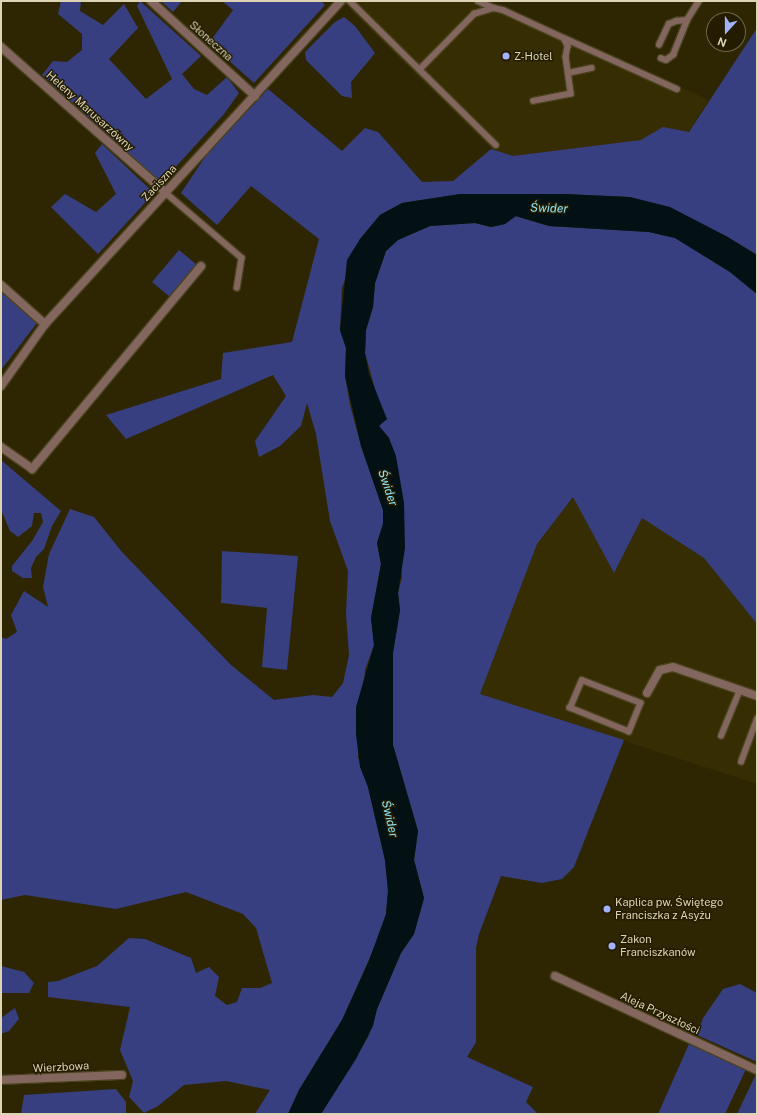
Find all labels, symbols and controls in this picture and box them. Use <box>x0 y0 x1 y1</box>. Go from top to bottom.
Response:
north arrow <box>706 12 746 52</box>
street label: Słoneczna <box>187 18 235 64</box>
text: N <box>716 35 728 49</box>
place label: Z-Hotel <box>514 49 553 63</box>
marker: Z-Hotel <box>501 51 511 61</box>
street label: Heleny Marusarzówny <box>44 68 136 154</box>
street label: Zaciszna <box>139 162 179 204</box>
water label: Świder <box>530 201 568 217</box>
water label: Świder <box>374 468 400 508</box>
water label: Świder <box>378 799 400 839</box>
place label: Kaplica pw. Świętego Franciszka z Asyżu <box>615 896 723 922</box>
marker: Kaplica pw. Świętego Franciszka z Asyżu <box>602 904 612 914</box>
place label: Zakon Franciszkanów <box>620 933 696 959</box>
marker: Zakon Franciszkanów <box>607 941 617 951</box>
street label: Aleja Przyszłości <box>618 989 702 1037</box>
street label: Wierzbowa <box>33 1059 89 1075</box>

